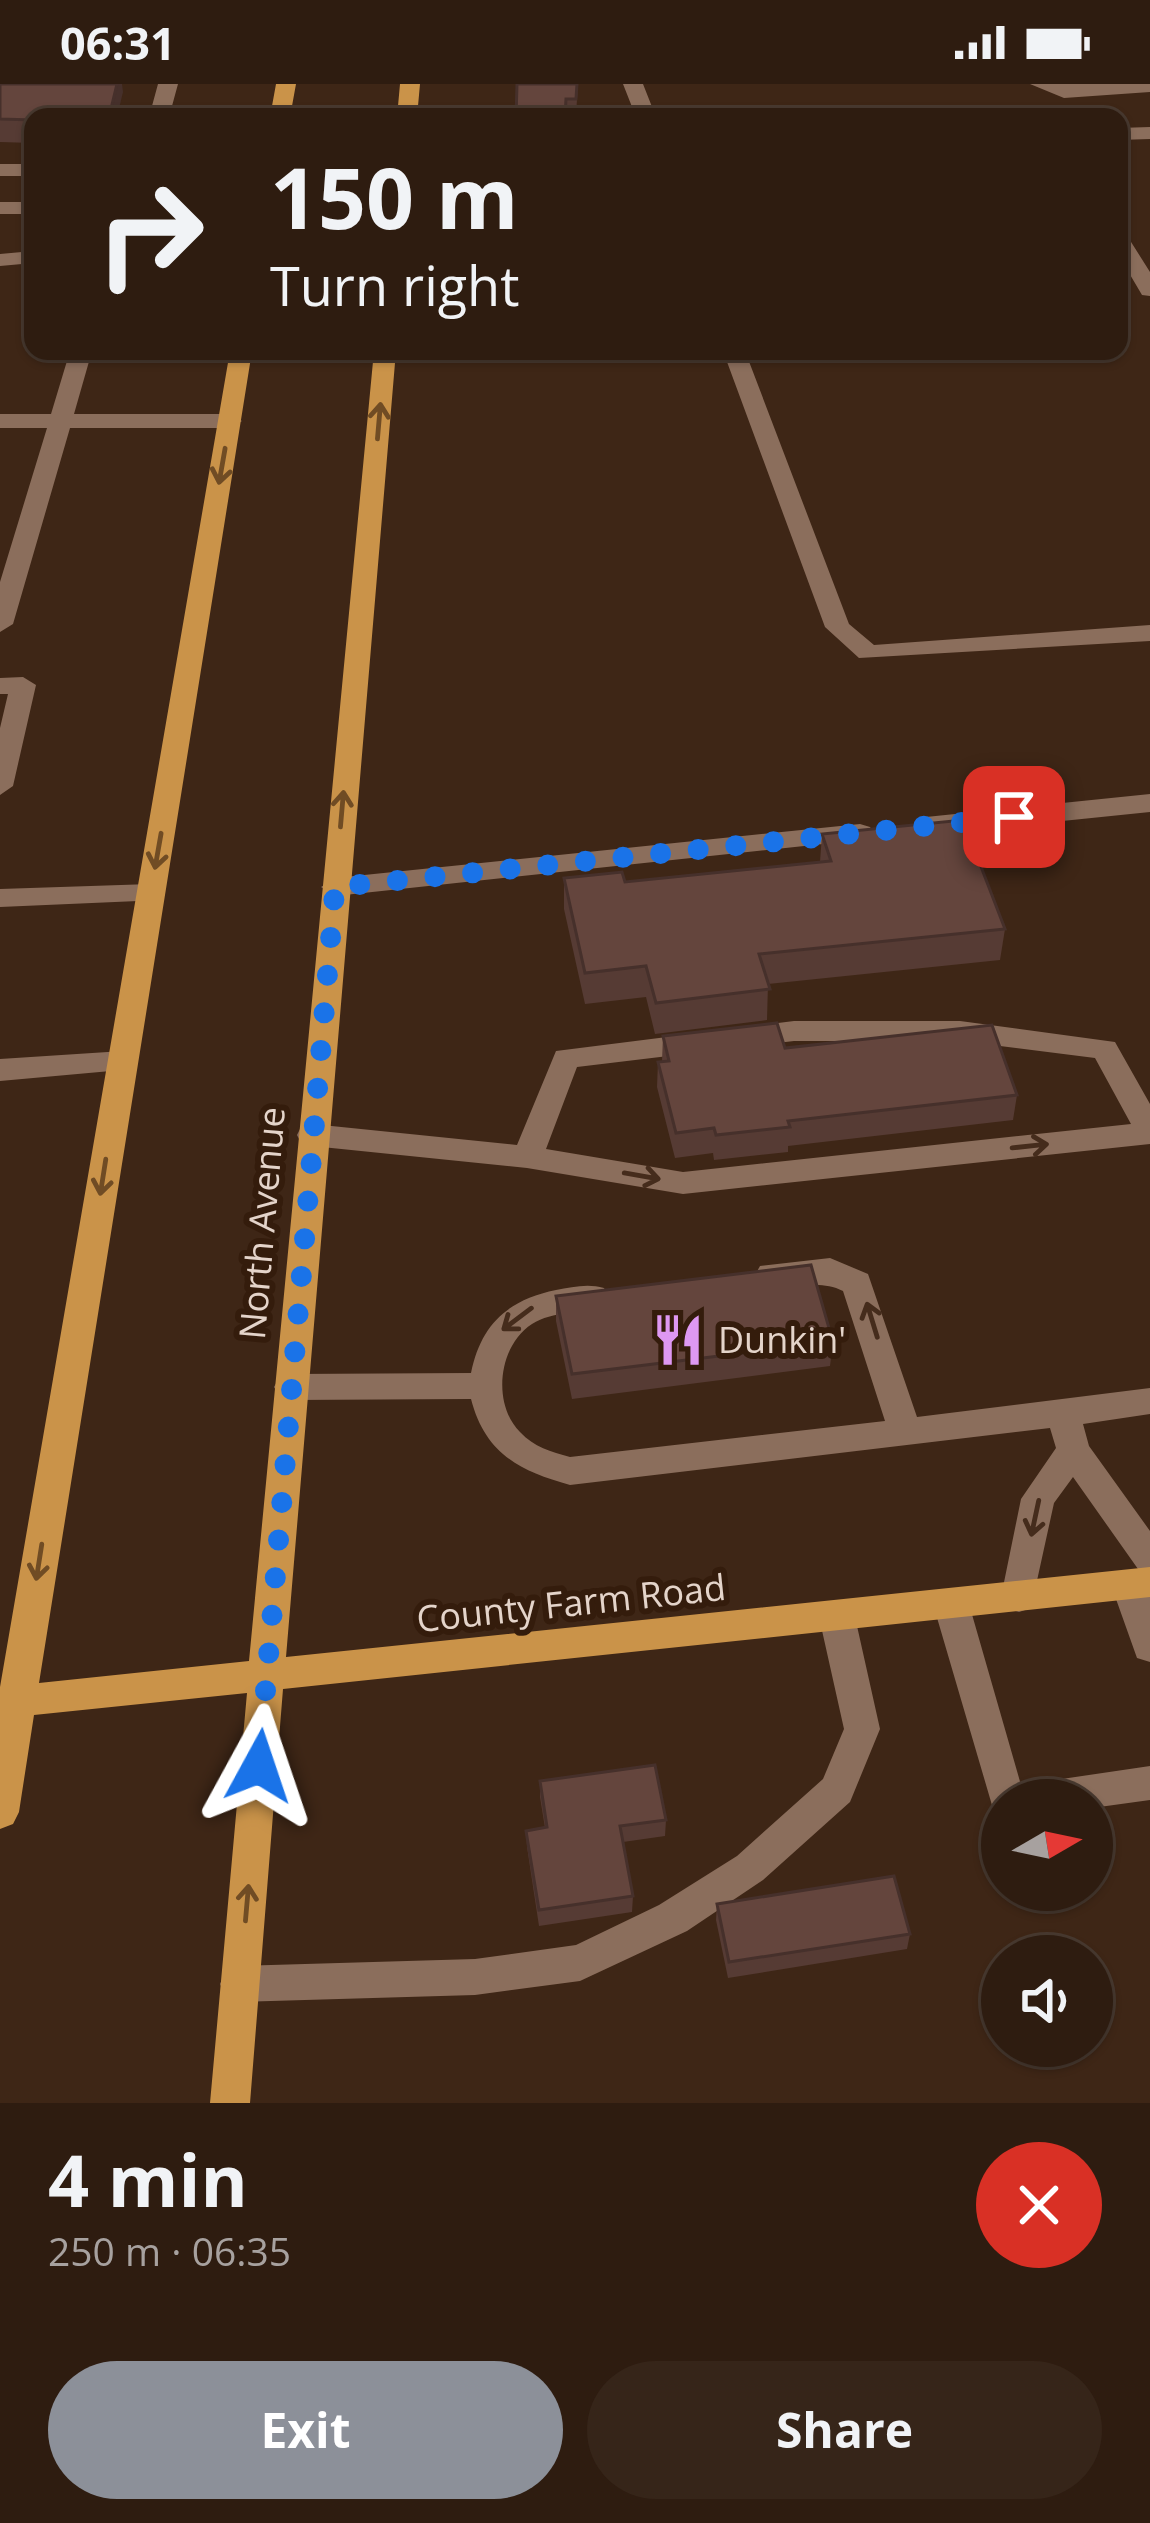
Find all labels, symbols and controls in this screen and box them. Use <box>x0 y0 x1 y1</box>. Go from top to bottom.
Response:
text: 06:31 <box>60 12 176 73</box>
text: 150 m <box>270 139 518 254</box>
icon: right <box>72 156 228 312</box>
text: Turn right <box>270 248 519 322</box>
one-way arrow <box>367 402 390 441</box>
one-way arrow <box>210 446 233 485</box>
pin <box>963 766 1065 868</box>
icon: arrive <box>981 784 1047 850</box>
one-way arrow <box>331 790 354 829</box>
one-way arrow <box>145 831 168 870</box>
street label: North Avenue <box>227 1105 296 1341</box>
one-way arrow <box>1010 1134 1049 1157</box>
one-way arrow <box>91 1157 114 1196</box>
one-way arrow <box>622 1165 661 1188</box>
one-way arrow <box>860 1302 882 1340</box>
one-way arrow <box>502 1306 534 1331</box>
restaurant icon: Dunkin' <box>649 1311 707 1369</box>
place label: Dunkin' <box>718 1315 846 1364</box>
one-way arrow <box>1023 1498 1045 1537</box>
one-way arrow <box>27 1541 50 1580</box>
street label: County Farm Road <box>414 1562 728 1643</box>
position arrow <box>196 1703 322 1829</box>
north arrow <box>981 1779 1113 1911</box>
map controls <box>981 1779 1113 2067</box>
one-way arrow <box>236 1884 259 1923</box>
button: sound <box>981 1935 1113 2067</box>
text: 4 min <box>48 2130 248 2228</box>
button: close <box>976 2142 1102 2268</box>
text: 250 m · 06:35 <box>48 2224 291 2277</box>
button: Exit <box>48 2361 563 2499</box>
button: Share <box>587 2361 1102 2499</box>

